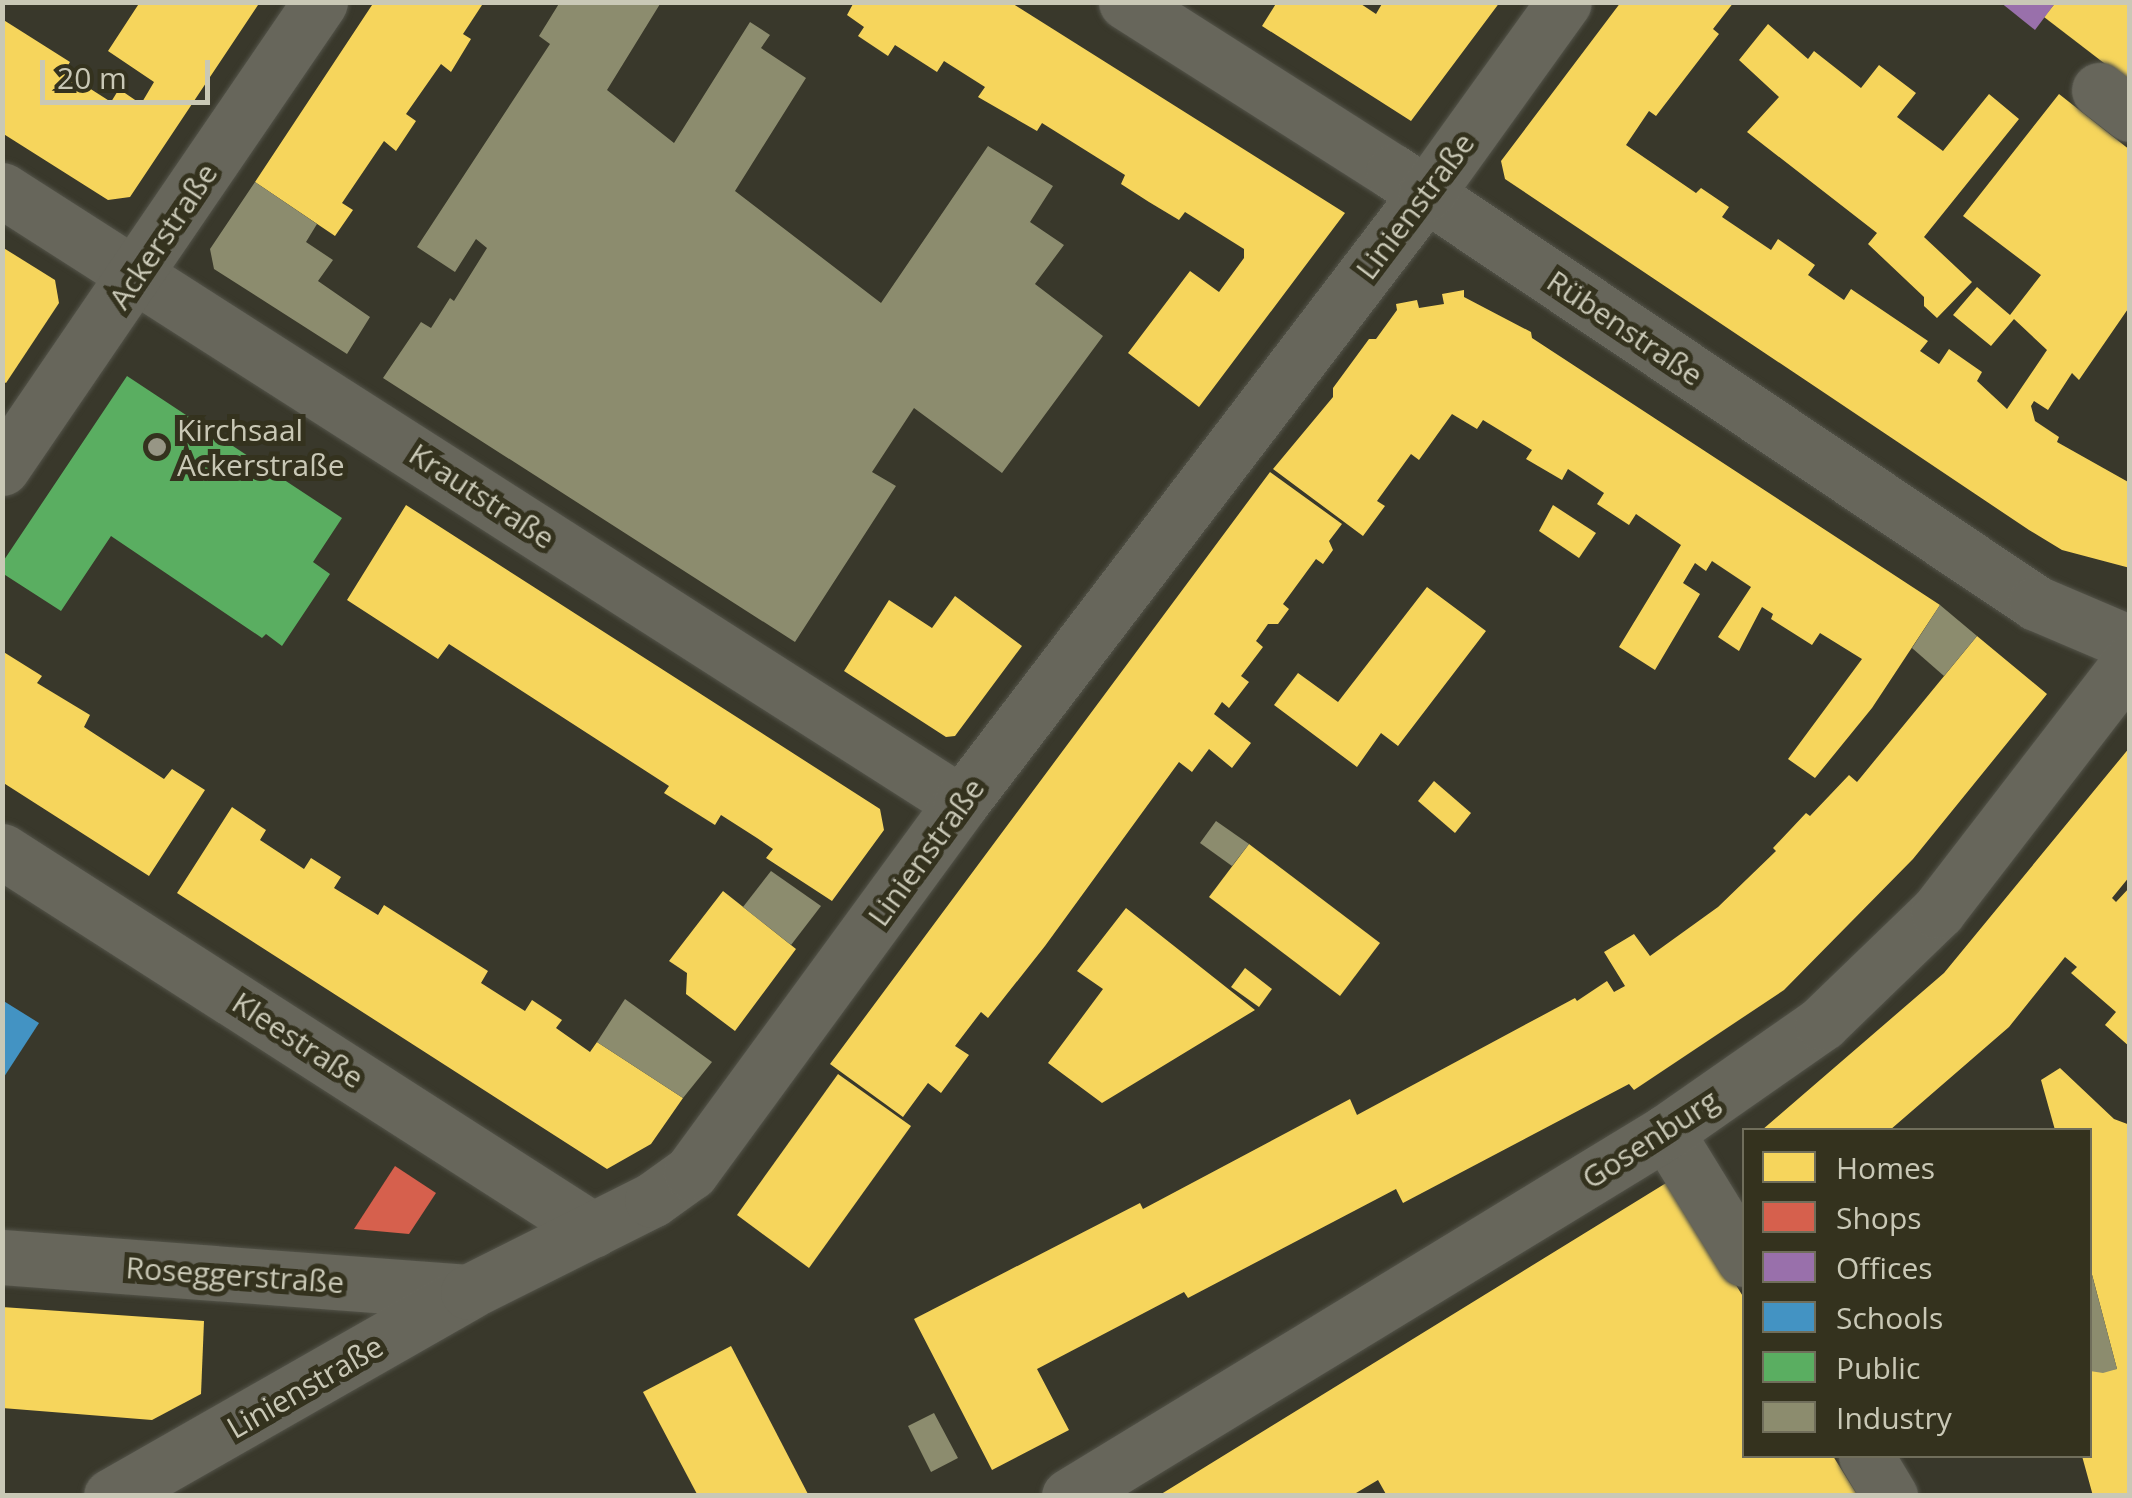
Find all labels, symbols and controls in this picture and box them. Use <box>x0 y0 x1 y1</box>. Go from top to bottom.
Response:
scale bar <box>45 40 215 102</box>
text: 20 m <box>57 57 127 98</box>
street label: Linienstraße <box>1348 126 1482 286</box>
street label: Ackerstraße <box>101 156 225 316</box>
street label: Rübenstraße <box>1540 263 1710 393</box>
place label: Kirchsaal Ackerstraße <box>177 412 345 482</box>
marker: Kirchsaal Ackerstraße <box>146 436 168 458</box>
street label: Krautstraße <box>403 436 561 556</box>
street label: Linienstraße <box>860 771 992 933</box>
street label: Kleestraße <box>226 984 370 1096</box>
street label: Gosenburg <box>1575 1082 1725 1196</box>
legend <box>1742 1128 2092 1458</box>
text: Homes <box>1836 1147 1935 1188</box>
text: Shops <box>1836 1197 1922 1238</box>
text: Offices <box>1836 1247 1933 1288</box>
street label: Roseggerstraße <box>125 1249 345 1301</box>
text: Schools <box>1836 1297 1943 1338</box>
street label: Linienstraße <box>221 1328 389 1446</box>
text: Public <box>1836 1347 1920 1388</box>
text: Industry <box>1836 1397 1952 1438</box>

